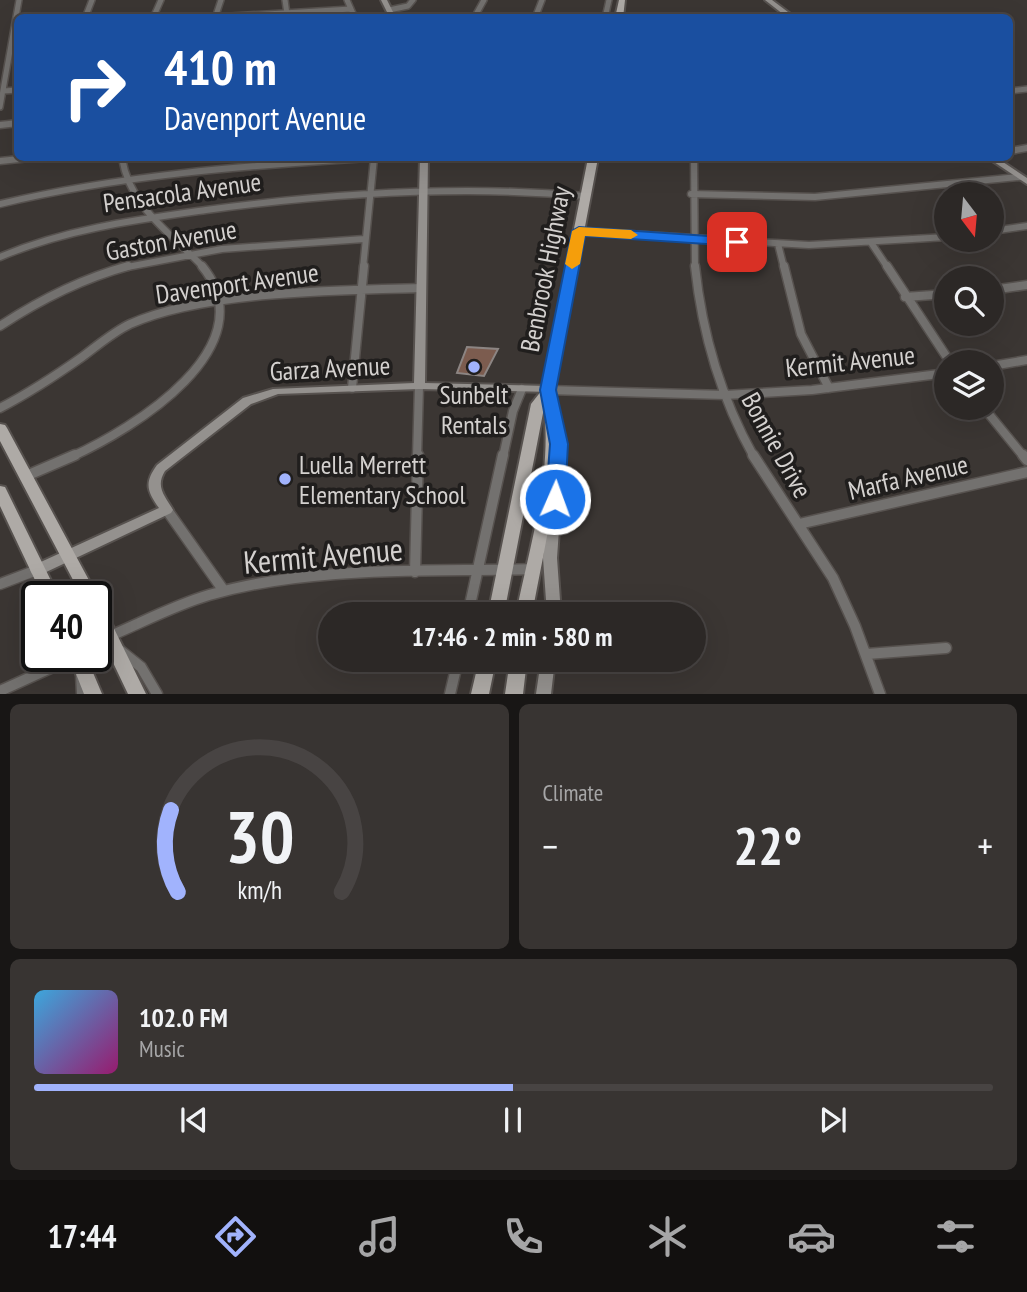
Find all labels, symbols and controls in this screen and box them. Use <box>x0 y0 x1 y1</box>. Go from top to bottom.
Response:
text: 410 m <box>164 35 277 99</box>
icon: right <box>49 42 140 133</box>
text: Davenport Avenue <box>164 97 366 139</box>
street label: Pensacola Avenue <box>101 165 263 219</box>
north arrow <box>934 182 1004 252</box>
map controls <box>934 182 1004 420</box>
street label: Benbrook Highway <box>513 183 577 355</box>
street label: Gaston Avenue <box>103 212 239 268</box>
pin <box>707 212 767 272</box>
icon: arrive <box>718 223 756 261</box>
street label: Davenport Avenue <box>153 255 321 311</box>
button: search <box>934 266 1004 336</box>
street label: Kermit Avenue <box>784 338 916 384</box>
street label: Garza Avenue <box>269 348 391 388</box>
button: layers <box>934 350 1004 420</box>
marker: Sunbelt Rentals <box>466 359 482 375</box>
place label: Sunbelt Rentals <box>439 378 509 441</box>
street label: Bonnie Drive <box>735 387 819 503</box>
street label: Marfa Avenue <box>845 447 971 507</box>
place label: Luella Merrett Elementary School <box>299 448 466 511</box>
position arrow <box>518 462 592 536</box>
marker: Luella Merrett Elementary School <box>277 471 293 487</box>
street label: Kermit Avenue <box>242 527 404 583</box>
speed limit sign: 40 <box>21 581 112 672</box>
text: 17:46 · 2 min · 580 m <box>412 620 612 653</box>
text: Climate <box>543 778 603 807</box>
text: 30 <box>224 789 294 883</box>
text: 22° <box>733 812 802 879</box>
text: − <box>543 821 558 870</box>
text: + <box>977 821 993 870</box>
text: km/h <box>237 874 281 906</box>
text: 102.0 FM <box>139 1001 228 1034</box>
text: Music <box>139 1034 185 1063</box>
icon: previous <box>175 1101 213 1139</box>
icon: pause <box>494 1101 532 1139</box>
icon: next <box>814 1101 852 1139</box>
icon: directions <box>211 1212 260 1261</box>
icon: music <box>355 1212 404 1261</box>
icon: phone <box>499 1212 548 1261</box>
icon: climate <box>643 1212 692 1261</box>
icon: car <box>787 1212 836 1261</box>
icon: filters <box>931 1212 980 1261</box>
text: 17:44 <box>47 1215 117 1257</box>

